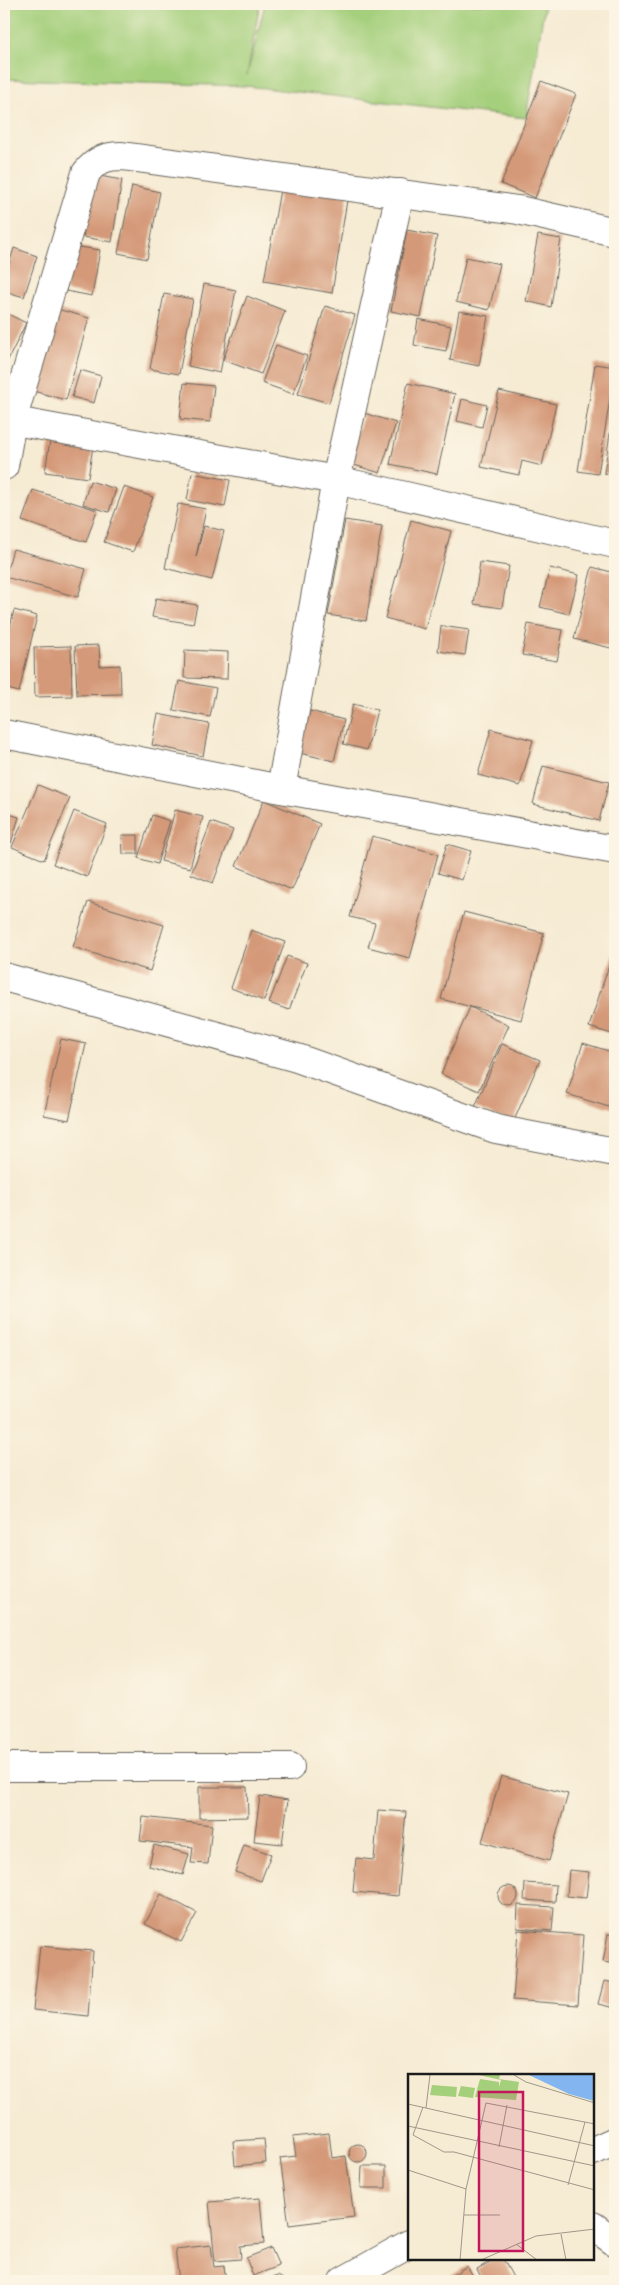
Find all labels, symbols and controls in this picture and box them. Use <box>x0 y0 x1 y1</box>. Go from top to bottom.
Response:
inset map <box>408 2074 594 2260</box>

